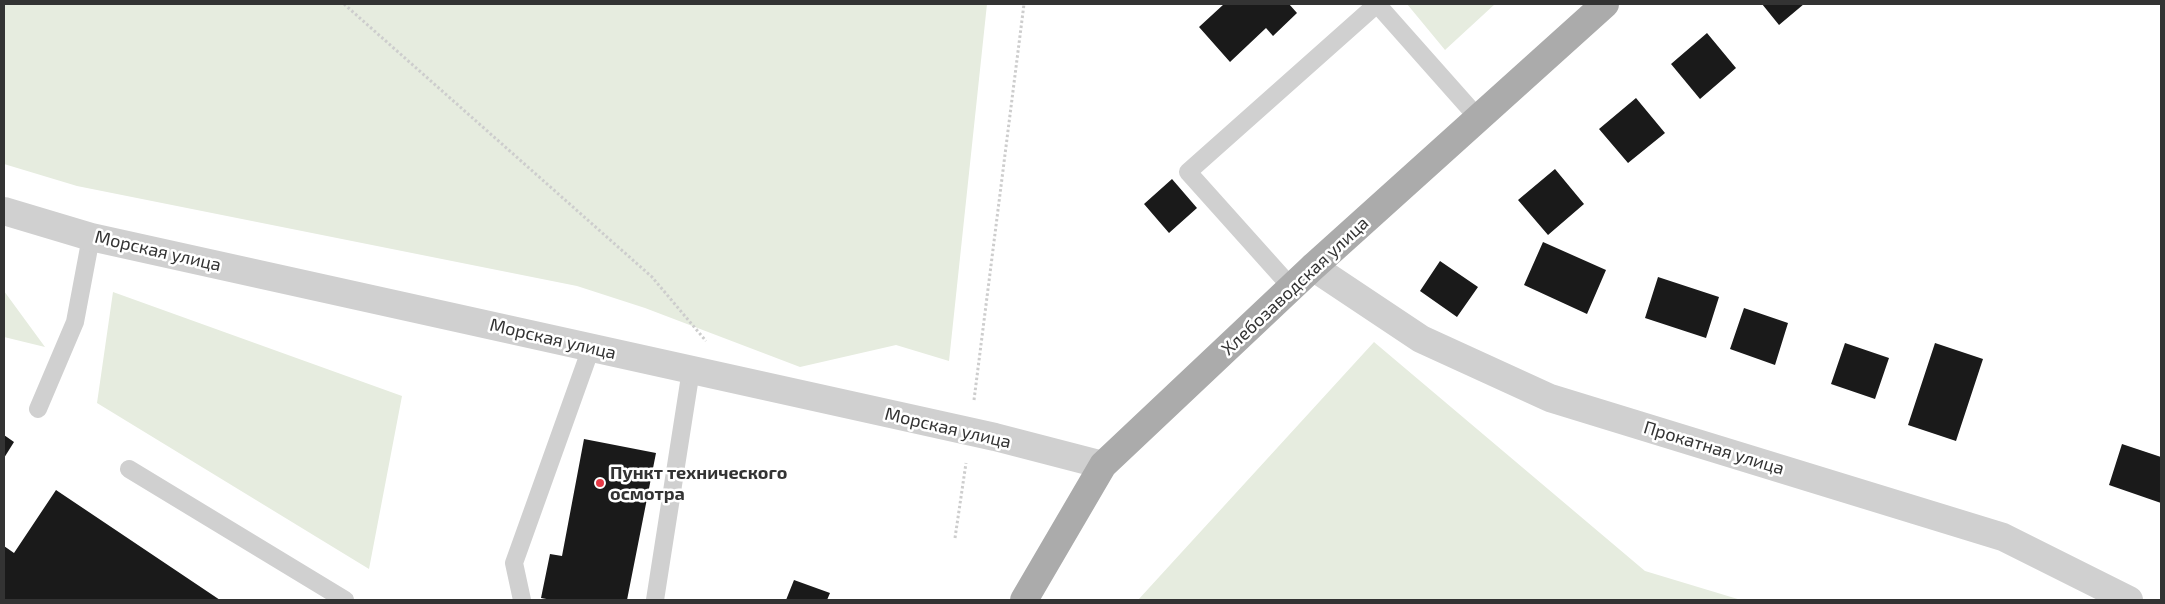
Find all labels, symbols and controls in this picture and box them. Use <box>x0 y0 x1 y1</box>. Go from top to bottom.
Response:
street label: Хлебозаводская улица <box>1217 212 1373 360</box>
street label: Морская улица <box>93 226 223 276</box>
street label: Морская улица <box>488 314 618 364</box>
street label: Морская улица <box>883 403 1013 453</box>
street label: Прокатная улица <box>1641 416 1787 480</box>
place label: Пункт технического осмотра <box>610 462 787 504</box>
marker: Пункт технического осмотра <box>594 477 606 489</box>

